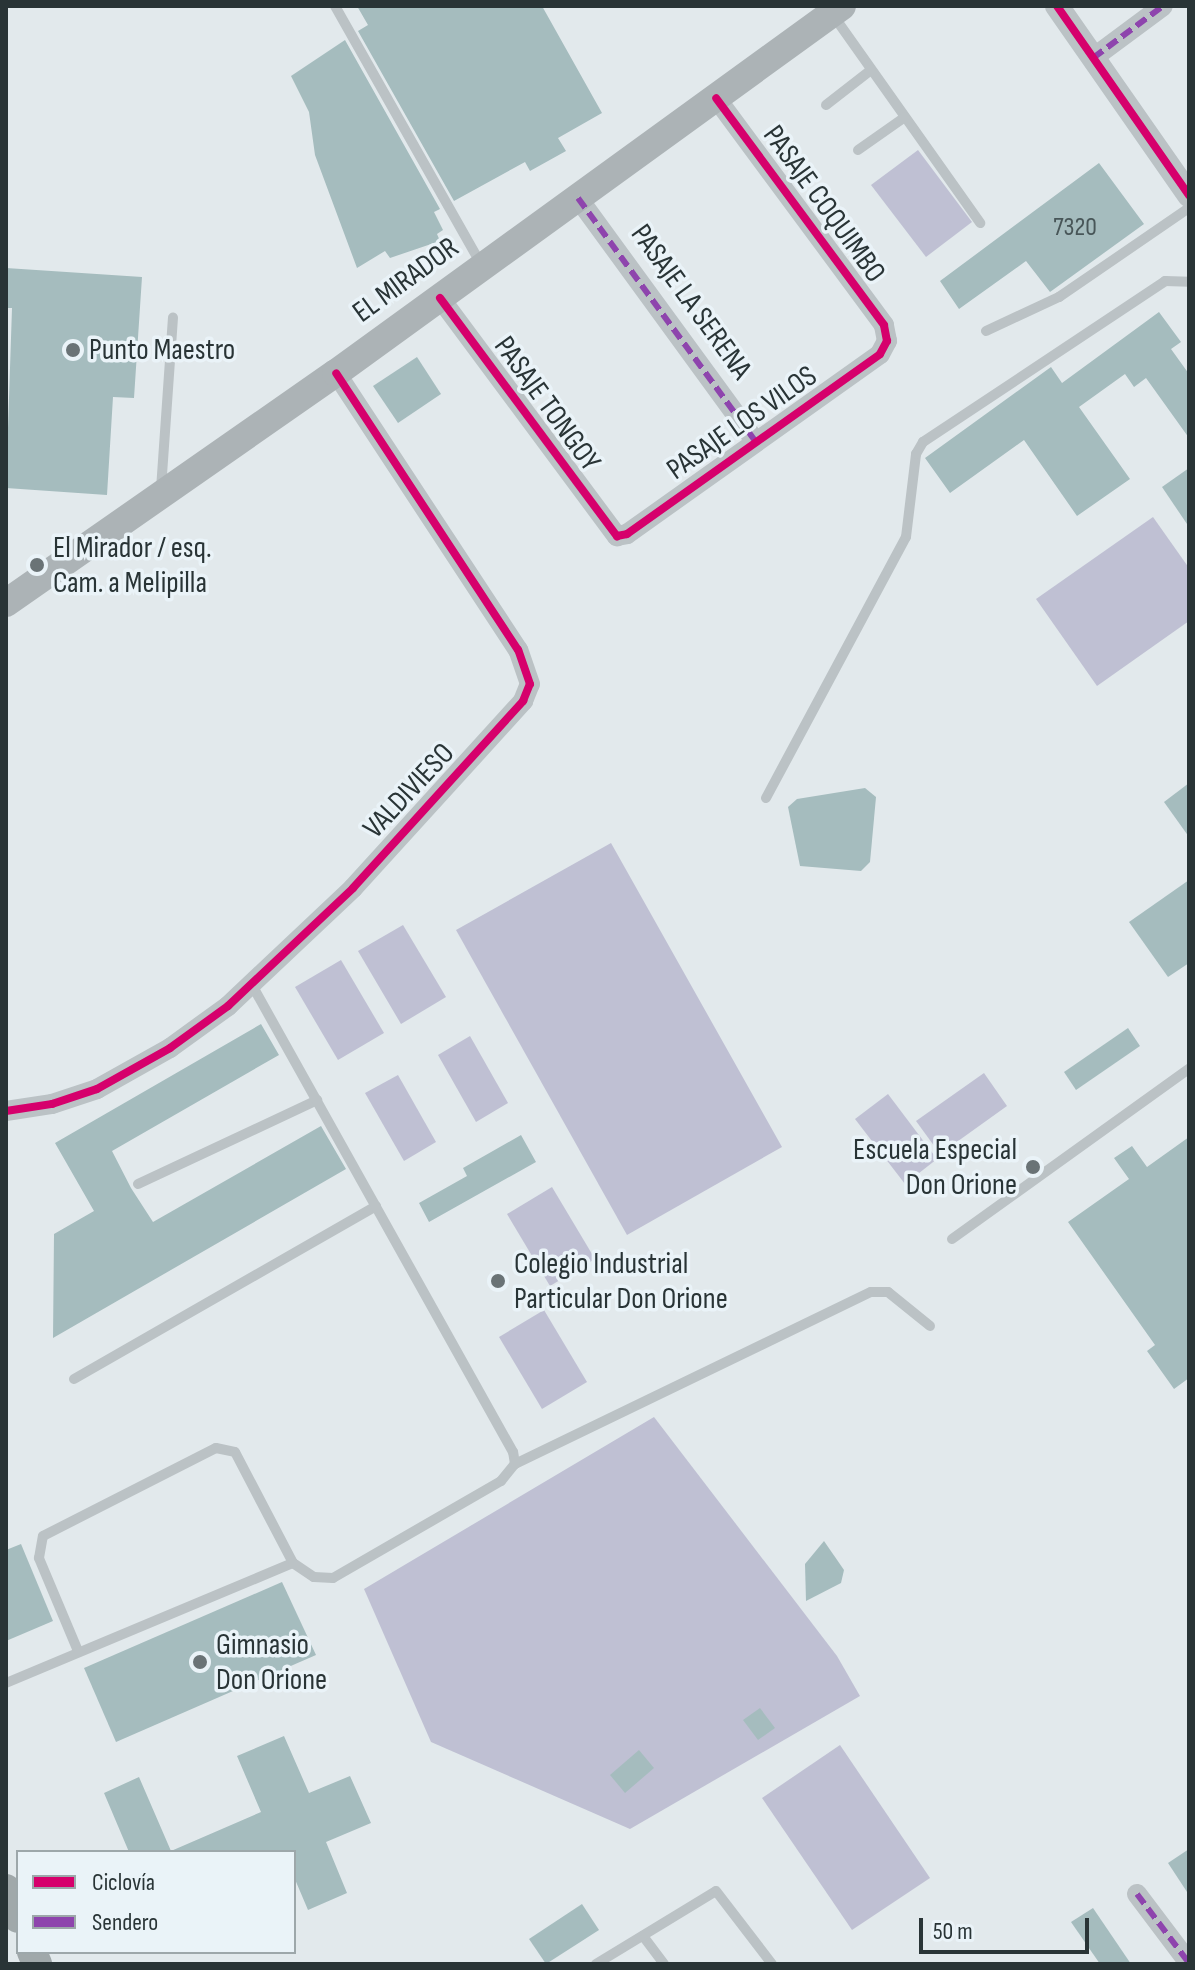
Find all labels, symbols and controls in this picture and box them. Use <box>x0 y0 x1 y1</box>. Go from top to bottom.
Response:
street label: PASAJE COQUIMBO <box>755 119 893 289</box>
house number: 7320 <box>1053 212 1097 244</box>
street label: PASAJE LA SERENA <box>623 218 759 386</box>
street label: EL MIRADOR <box>346 230 466 330</box>
street label: PASAJE TONGOY <box>486 330 608 478</box>
place label: Punto Maestro <box>89 332 235 368</box>
marker: Punto Maestro <box>64 341 82 359</box>
street label: PASAJE LOS VILOS <box>660 358 824 488</box>
place label: El Mirador / esq. Cam. a Melipilla <box>53 530 212 600</box>
marker: El Mirador / esq. Cam. a Melipilla <box>28 556 46 574</box>
street label: VALDIVIESO <box>356 736 462 846</box>
place label: Escuela Especial Don Orione <box>853 1132 1017 1202</box>
marker: Escuela Especial Don Orione <box>1024 1158 1042 1176</box>
place label: Colegio Industrial Particular Don Orione <box>514 1246 728 1316</box>
marker: Colegio Industrial Particular Don Orione <box>489 1272 507 1290</box>
place label: Gimnasio Don Orione <box>216 1627 327 1698</box>
marker: Gimnasio Don Orione <box>191 1653 209 1671</box>
legend <box>16 1850 296 1954</box>
text: Ciclovía <box>92 1868 155 1897</box>
scale bar <box>923 1902 1093 1952</box>
text: Sendero <box>92 1908 158 1937</box>
text: 50 m <box>933 1917 973 1946</box>

